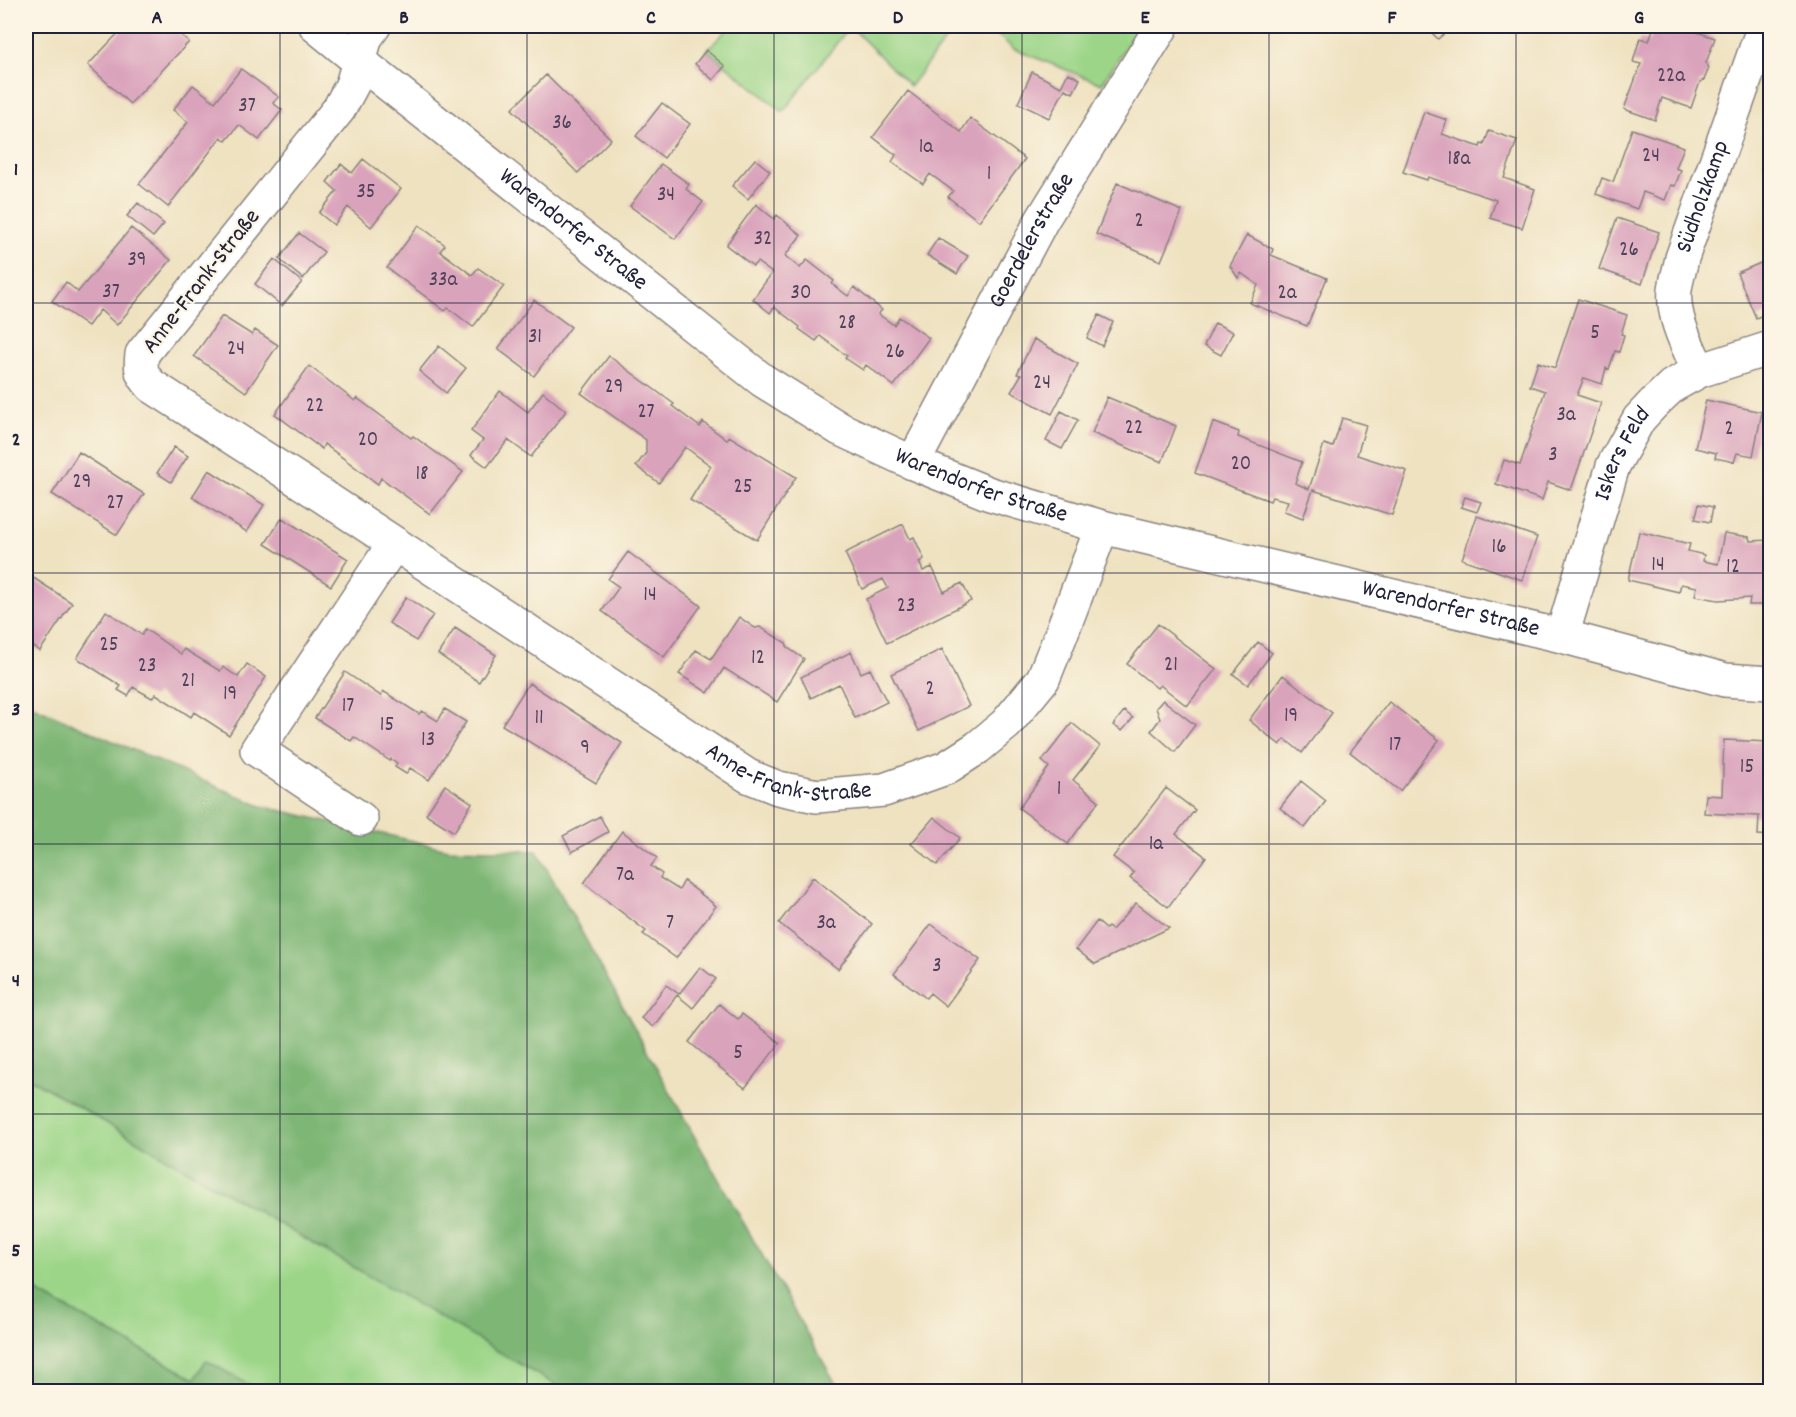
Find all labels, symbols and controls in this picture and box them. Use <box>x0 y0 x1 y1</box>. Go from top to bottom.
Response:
text: A <box>152 5 163 33</box>
text: B <box>399 5 409 33</box>
text: C <box>646 5 656 33</box>
text: D <box>893 5 904 33</box>
text: E <box>1140 5 1150 33</box>
text: F <box>1388 5 1398 33</box>
text: G <box>1634 5 1644 33</box>
house number: 22a <box>1657 62 1686 92</box>
house number: 37 <box>238 92 256 122</box>
house number: 36 <box>552 109 572 139</box>
house number: 1a <box>919 133 934 163</box>
street label: Südholzkamp <box>1668 136 1739 258</box>
house number: 24 <box>1642 142 1660 172</box>
house number: 18a <box>1448 145 1472 175</box>
text: 1 <box>14 157 18 185</box>
house number: 1 <box>987 160 991 190</box>
street label: Warendorfer Straße <box>491 161 654 300</box>
street label: Goerdelerstraße <box>981 167 1084 315</box>
house number: 35 <box>356 178 376 208</box>
house number: 34 <box>657 181 675 211</box>
street label: Anne-Frank-Straße <box>135 202 269 362</box>
house number: 2 <box>1134 207 1144 237</box>
house number: 32 <box>754 225 772 255</box>
house number: 26 <box>1619 236 1639 266</box>
house number: 39 <box>128 246 146 276</box>
house number: 33a <box>429 266 458 296</box>
house number: 37 <box>102 278 120 308</box>
house number: 30 <box>791 279 811 309</box>
house number: 2a <box>1277 279 1298 309</box>
house number: 28 <box>838 309 856 339</box>
house number: 5 <box>1590 319 1600 349</box>
house number: 31 <box>528 323 542 353</box>
house number: 24 <box>227 335 245 365</box>
house number: 26 <box>885 338 905 368</box>
house number: 24 <box>1033 369 1051 399</box>
house number: 29 <box>605 373 623 403</box>
house number: 22 <box>306 392 324 422</box>
house number: 27 <box>637 398 655 428</box>
street label: Iskers Feld <box>1586 399 1659 505</box>
house number: 3a <box>1556 401 1577 431</box>
house number: 22 <box>1125 414 1143 444</box>
house number: 2 <box>1724 415 1734 445</box>
house number: 20 <box>358 426 378 456</box>
text: 2 <box>12 427 20 455</box>
street label: Warendorfer Straße <box>889 440 1071 533</box>
house number: 3 <box>1548 441 1558 471</box>
house number: 20 <box>1231 450 1251 480</box>
house number: 18 <box>415 460 429 490</box>
house number: 29 <box>73 468 91 498</box>
house number: 25 <box>734 473 752 503</box>
house number: 27 <box>106 489 124 519</box>
house number: 16 <box>1492 533 1506 563</box>
house number: 14 <box>1651 551 1665 581</box>
house number: 12 <box>1726 553 1740 583</box>
street label: Warendorfer Straße <box>1358 572 1543 647</box>
house number: 14 <box>643 581 657 611</box>
house number: 23 <box>897 592 915 622</box>
house number: 25 <box>100 631 118 661</box>
house number: 12 <box>751 644 765 674</box>
house number: 21 <box>1164 651 1178 681</box>
house number: 23 <box>138 652 156 682</box>
house number: 21 <box>181 667 195 697</box>
house number: 2 <box>925 675 935 705</box>
house number: 19 <box>223 680 237 710</box>
house number: 17 <box>342 692 354 722</box>
text: 3 <box>12 697 20 725</box>
house number: 19 <box>1284 702 1298 732</box>
house number: 11 <box>534 704 544 734</box>
house number: 15 <box>380 711 394 741</box>
house number: 13 <box>421 726 435 756</box>
house number: 17 <box>1389 731 1401 761</box>
house number: 9 <box>580 734 590 764</box>
street label: Anne-Frank-Straße <box>698 735 873 813</box>
house number: 15 <box>1740 753 1754 783</box>
house number: 1 <box>1057 775 1061 805</box>
house number: 1a <box>1149 830 1164 860</box>
house number: 7a <box>616 861 635 891</box>
house number: 7 <box>666 909 674 939</box>
house number: 3a <box>816 909 837 939</box>
house number: 3 <box>932 952 942 982</box>
text: 4 <box>12 968 20 996</box>
house number: 5 <box>733 1039 743 1069</box>
text: 5 <box>11 1238 21 1266</box>

